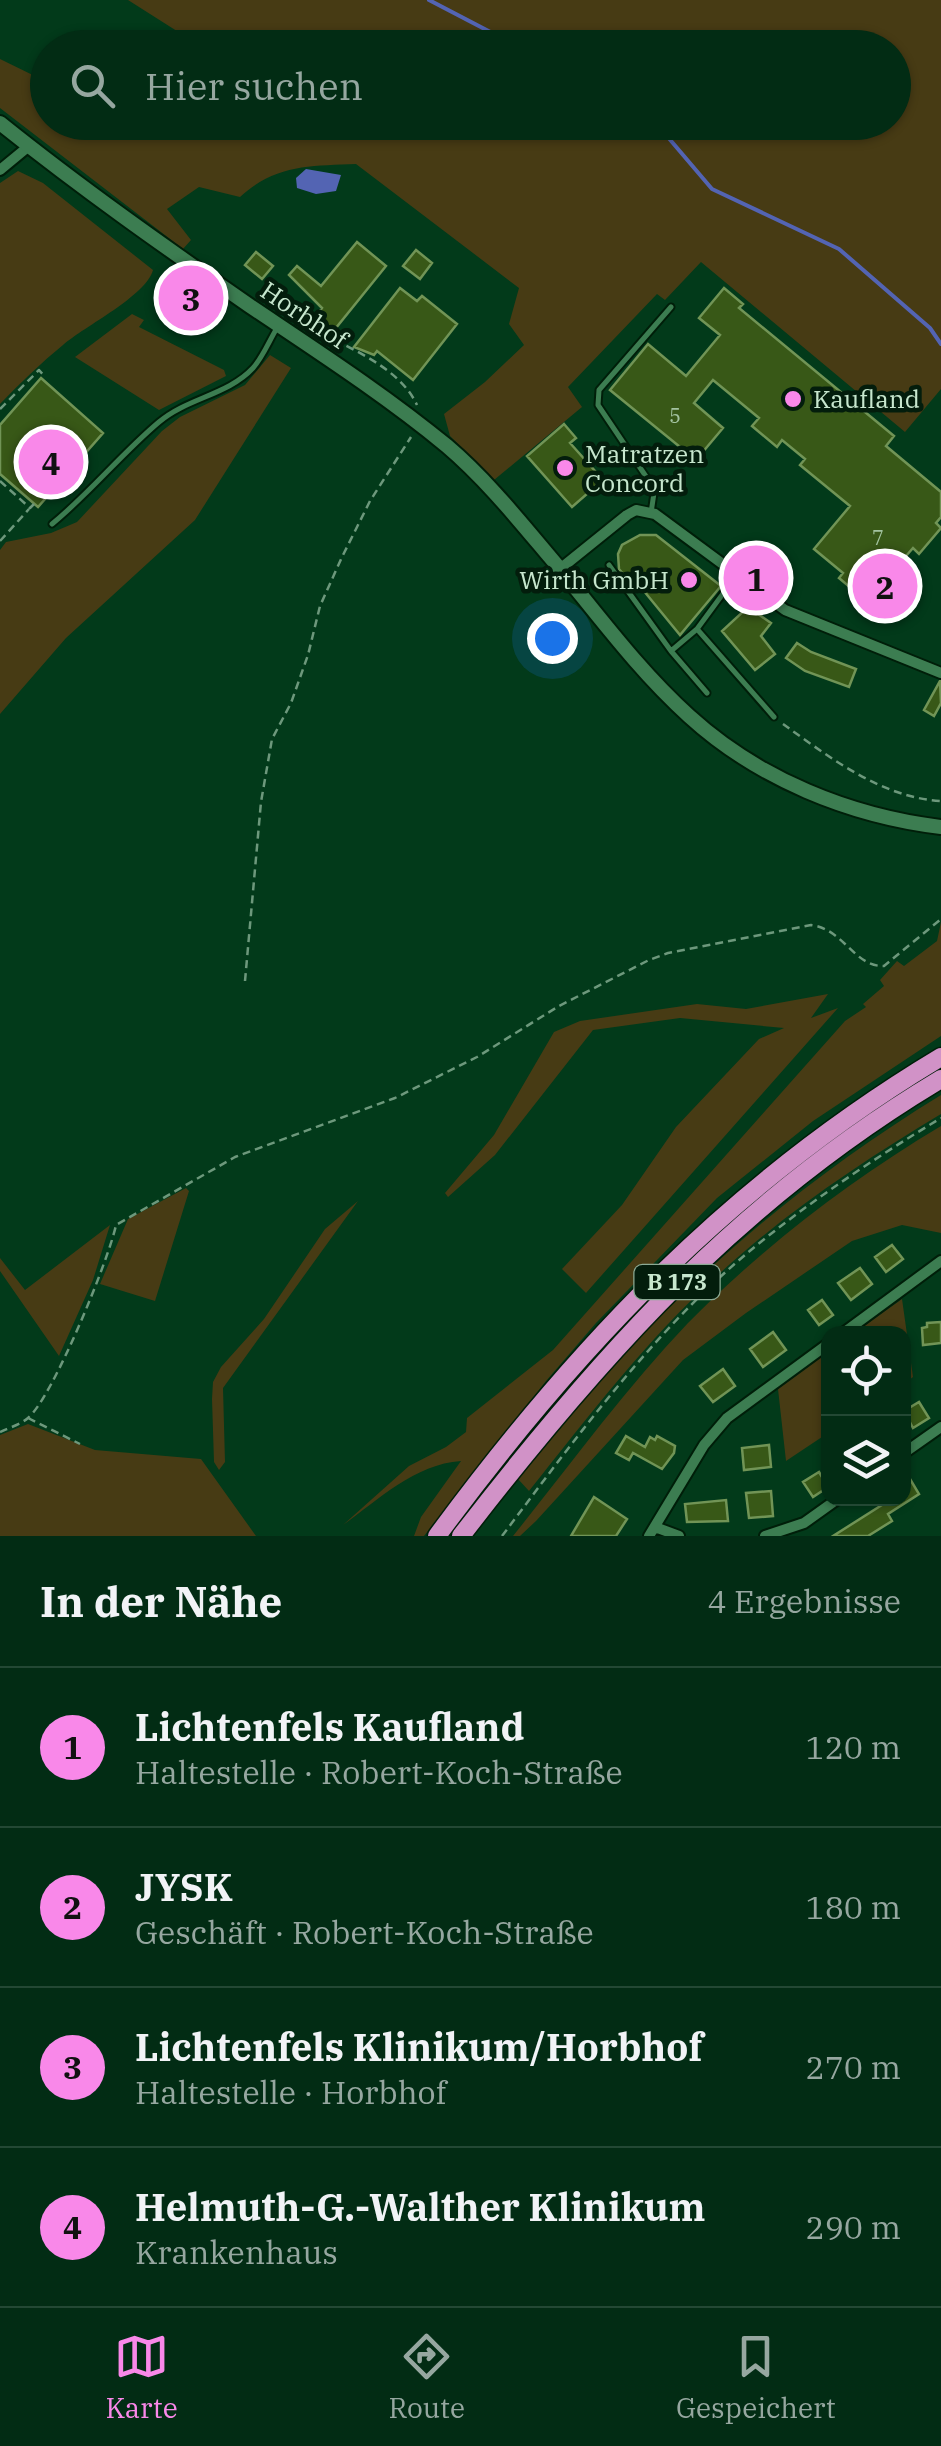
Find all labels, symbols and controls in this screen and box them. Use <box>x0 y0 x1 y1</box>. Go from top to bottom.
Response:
search box <box>30 30 911 140</box>
icon: search <box>65 58 120 113</box>
text: Hier suchen <box>145 61 363 110</box>
pin: 3 <box>158 260 224 336</box>
street label: Horbhof <box>254 274 355 356</box>
place label: Kaufland <box>813 382 920 415</box>
marker: Kaufland <box>782 388 804 410</box>
house number: 5 <box>669 402 681 429</box>
pin: 4 <box>18 424 84 500</box>
place label: Matratzen Concord <box>585 437 704 499</box>
marker: Matratzen Concord <box>554 457 576 479</box>
house number: 7 <box>872 524 884 551</box>
pin: 1 <box>724 540 788 616</box>
pin: 2 <box>852 548 918 624</box>
place label: Wirth GmbH <box>519 563 669 596</box>
marker: Wirth GmbH <box>678 569 700 591</box>
your location <box>527 613 578 664</box>
road number: B 173 <box>634 1265 720 1299</box>
map controls <box>821 1326 911 1506</box>
button: locate <box>821 1326 911 1416</box>
button: layers <box>821 1416 911 1506</box>
text: In der Nähe <box>40 1574 282 1629</box>
text: 4 Ergebnisse <box>707 1580 901 1622</box>
text: Lichtenfels Kaufland <box>135 1702 524 1751</box>
text: 1 <box>63 1726 82 1768</box>
text: 120 m <box>805 1726 901 1768</box>
text: Haltestelle · Robert-Koch-Straße <box>135 1751 623 1793</box>
text: JYSK <box>135 1862 233 1911</box>
text: 2 <box>63 1886 82 1928</box>
text: 180 m <box>805 1886 901 1928</box>
text: Geschäft · Robert-Koch-Straße <box>135 1911 594 1953</box>
text: Lichtenfels Klinikum/Horbhof <box>135 2022 703 2071</box>
text: 3 <box>63 2046 82 2088</box>
text: 270 m <box>805 2046 901 2088</box>
text: Haltestelle · Horbhof <box>135 2071 446 2113</box>
text: Helmuth-G.-Walther Klinikum <box>135 2182 706 2231</box>
text: 4 <box>63 2206 82 2248</box>
text: 290 m <box>805 2206 901 2248</box>
text: Krankenhaus <box>135 2231 338 2273</box>
tab: Karte <box>105 2329 178 2426</box>
tab: Route <box>389 2329 465 2426</box>
tab: Gespeichert <box>676 2329 836 2426</box>

